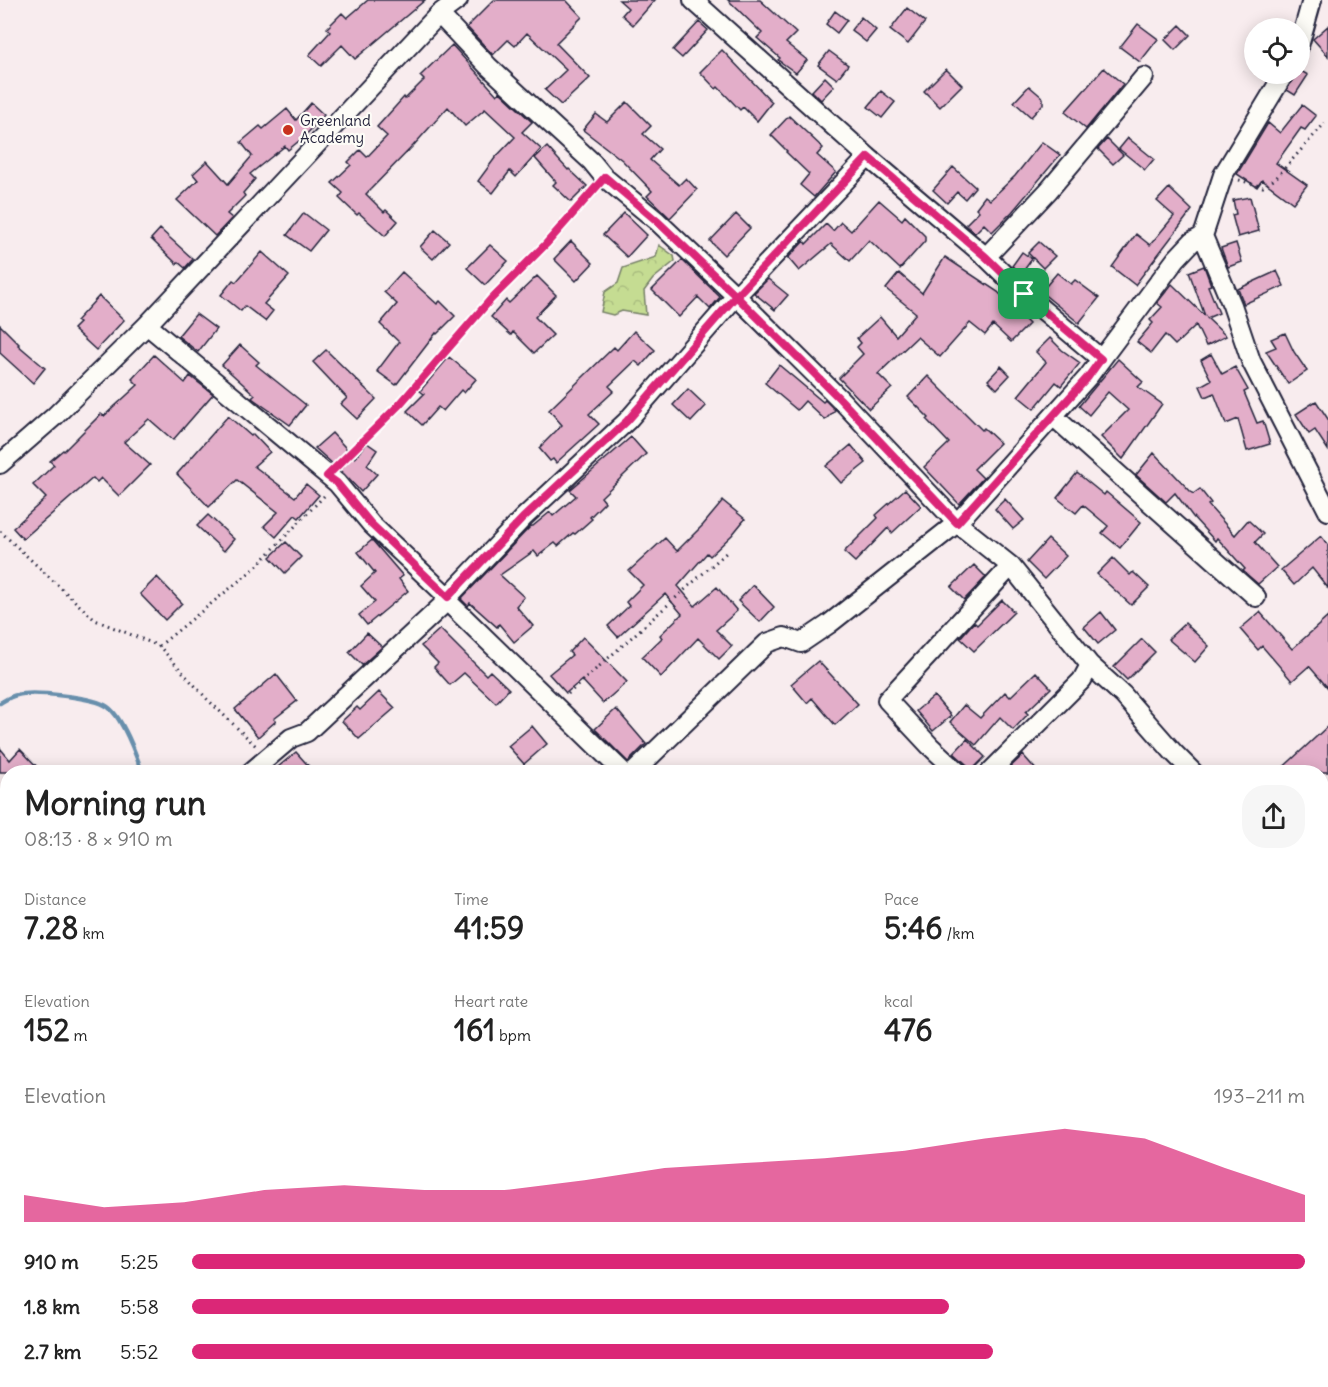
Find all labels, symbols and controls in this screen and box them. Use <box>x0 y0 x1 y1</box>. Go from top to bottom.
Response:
map controls <box>1244 18 1310 84</box>
button: locate <box>1244 18 1310 84</box>
place label: Greenland Academy <box>300 111 371 147</box>
marker: Greenland Academy <box>281 123 295 137</box>
pin <box>998 268 1049 319</box>
icon: arrive <box>1007 277 1040 310</box>
text: Morning run <box>24 782 206 824</box>
button: share <box>1242 785 1305 848</box>
text: 08:13 · 8 × 910 m <box>24 826 172 851</box>
text: Distance <box>24 889 86 909</box>
text: Time <box>454 889 489 909</box>
text: Pace <box>884 889 919 909</box>
text: 7.28 <box>24 909 79 947</box>
text: 41:59 <box>454 909 524 947</box>
text: 5:46 <box>884 909 943 947</box>
text: km <box>79 923 105 943</box>
text: /km <box>943 923 975 943</box>
text: Elevation <box>24 991 90 1011</box>
text: Heart rate <box>454 991 528 1011</box>
text: kcal <box>884 991 913 1011</box>
text: 152 <box>24 1011 70 1049</box>
text: 161 <box>454 1011 495 1049</box>
text: 476 <box>884 1011 933 1049</box>
text: m <box>70 1025 87 1045</box>
text: bpm <box>495 1025 531 1045</box>
text: Elevation <box>24 1083 106 1108</box>
text: 193–211 m <box>1214 1083 1305 1108</box>
text: 910 m <box>24 1249 79 1274</box>
text: 5:25 <box>120 1249 158 1274</box>
text: 1.8 km <box>24 1294 80 1319</box>
text: 5:58 <box>120 1294 159 1319</box>
text: 2.7 km <box>24 1339 81 1364</box>
text: 5:52 <box>120 1339 158 1364</box>

